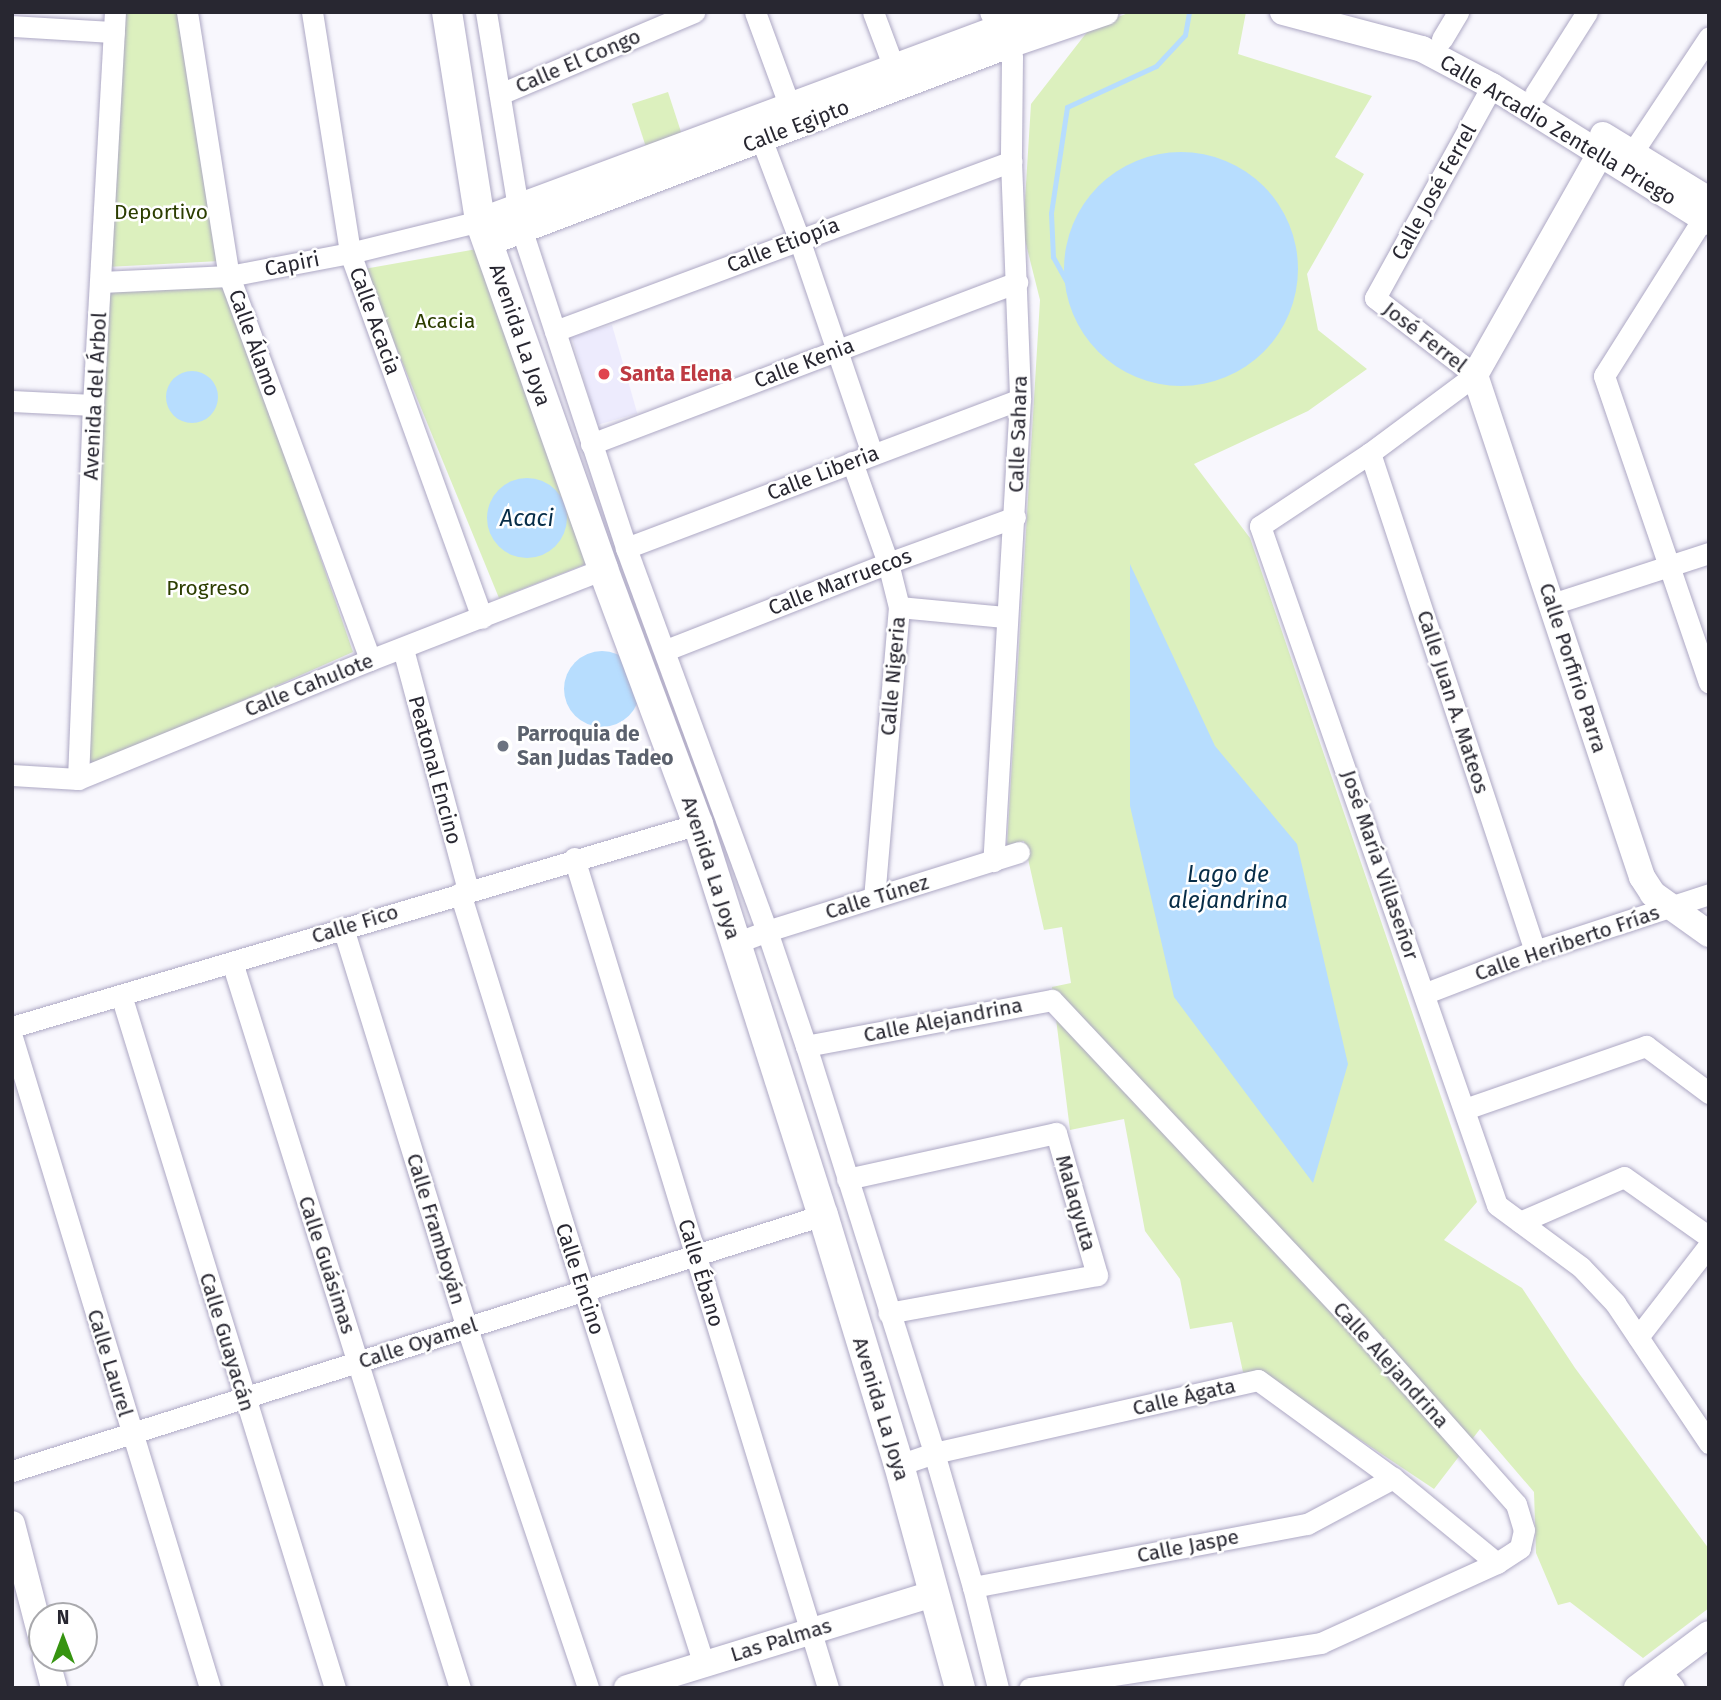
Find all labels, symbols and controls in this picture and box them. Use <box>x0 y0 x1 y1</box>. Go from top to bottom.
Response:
street label: Calle El Congo <box>512 23 644 99</box>
street label: Calle Arcadio Zentella Priego <box>1435 49 1681 211</box>
street label: Calle Egipto <box>739 94 853 158</box>
street label: Calle José Ferrel <box>1386 120 1482 264</box>
park label: Deportivo <box>114 199 208 225</box>
street label: Calle Etiopía <box>723 212 843 278</box>
street label: Capiri <box>262 246 322 282</box>
street label: Avenida La Joya <box>484 261 556 409</box>
street label: Calle Acacia <box>344 264 406 378</box>
street label: Calle Álamo <box>223 286 285 400</box>
street label: José Ferrel <box>1378 296 1472 378</box>
park label: Acacia <box>415 308 475 334</box>
street label: Avenida del Árbol <box>78 311 112 481</box>
street label: Calle Kenia <box>750 332 858 394</box>
place label: Santa Elena <box>620 361 732 387</box>
marker: Santa Elena <box>594 364 614 384</box>
street label: Calle Sahara <box>1003 375 1033 493</box>
street label: Calle Liberia <box>764 440 882 506</box>
water label: Acaci <box>500 504 554 532</box>
street label: Calle Marruecos <box>765 543 915 621</box>
park label: Progreso <box>166 575 250 601</box>
street label: Calle Porfirio Parra <box>1534 580 1612 756</box>
street label: Calle Juan A. Mateos <box>1411 607 1495 797</box>
street label: Calle Nigeria <box>875 615 911 737</box>
street label: Calle Cahulote <box>241 648 377 722</box>
street label: Peatonal Encino <box>403 693 467 847</box>
place label: Parroquia de San Judas Tadeo <box>517 721 674 771</box>
marker: Parroquia de San Judas Tadeo <box>495 738 511 754</box>
street label: José María Villaseñor <box>1336 767 1424 963</box>
street label: Avenida La Joya <box>676 793 746 943</box>
water label: Lago de alejandrina <box>1168 860 1288 914</box>
street label: Calle Túnez <box>822 869 932 925</box>
street label: Calle Fico <box>309 899 401 949</box>
street label: Calle Heriberto Frías <box>1471 900 1663 986</box>
street label: Calle Alejandrina <box>861 992 1025 1048</box>
street label: Calle Framboyán <box>401 1150 471 1308</box>
street label: Malaqyuta <box>1050 1152 1102 1254</box>
street label: Calle Guásimas <box>293 1193 361 1337</box>
street label: Calle Ébano <box>673 1216 729 1330</box>
street label: Calle Encino <box>550 1220 610 1338</box>
street label: Calle Guayacán <box>194 1270 260 1414</box>
street label: Calle Alejandrina <box>1328 1297 1454 1433</box>
street label: Calle Laurel <box>82 1306 138 1420</box>
street label: Calle Oyamel <box>355 1312 481 1374</box>
street label: Avenida La Joya <box>847 1334 915 1484</box>
street label: Calle Ágata <box>1130 1373 1238 1421</box>
street label: Calle Jaspe <box>1135 1524 1241 1568</box>
north arrow <box>28 1602 98 1672</box>
text: N <box>57 1606 69 1629</box>
street label: Las Palmas <box>727 1613 835 1667</box>

